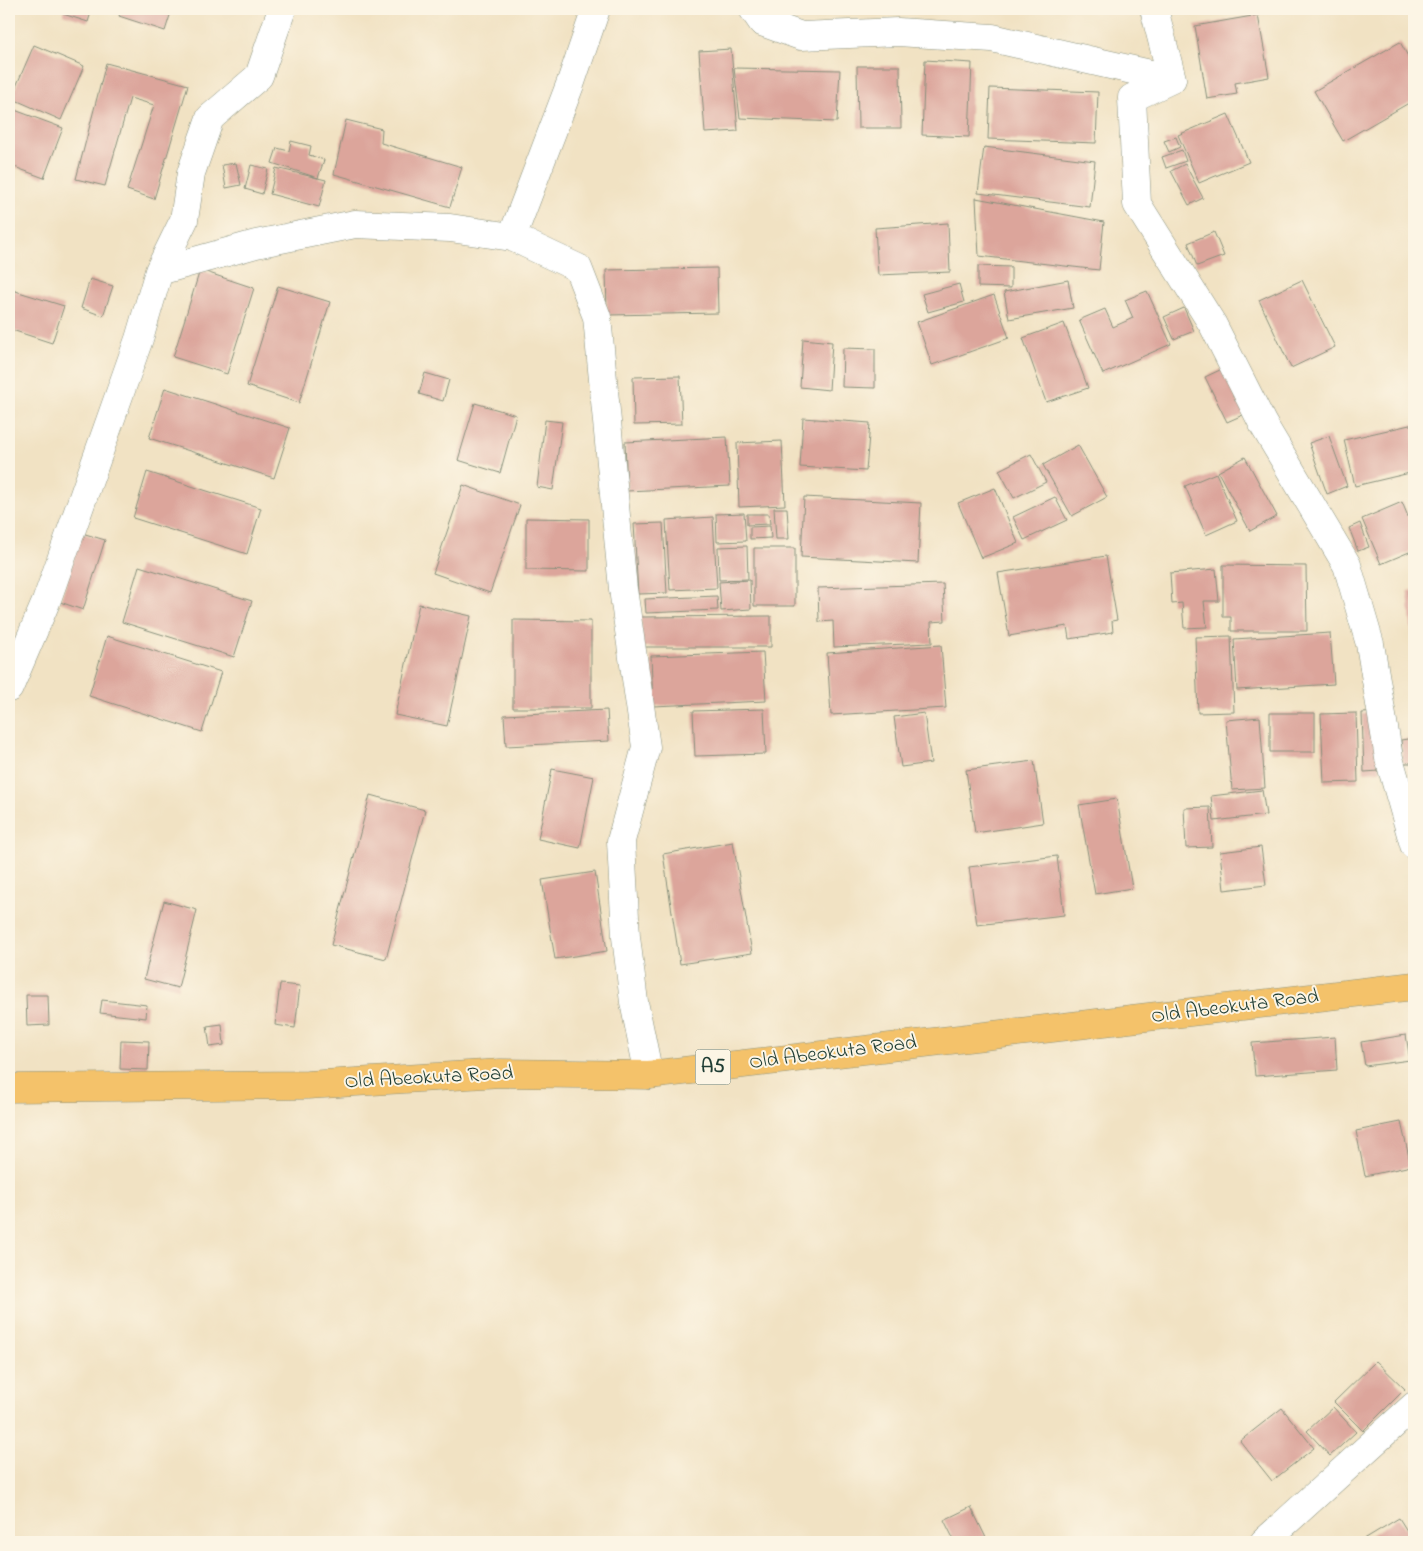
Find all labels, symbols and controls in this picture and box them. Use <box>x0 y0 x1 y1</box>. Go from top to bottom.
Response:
street label: Old Abeokuta Road <box>1150 982 1321 1032</box>
street label: Old Abeokuta Road <box>748 1028 919 1078</box>
road number: A5 <box>696 1050 730 1084</box>
street label: Old Abeokuta Road <box>344 1059 514 1097</box>

